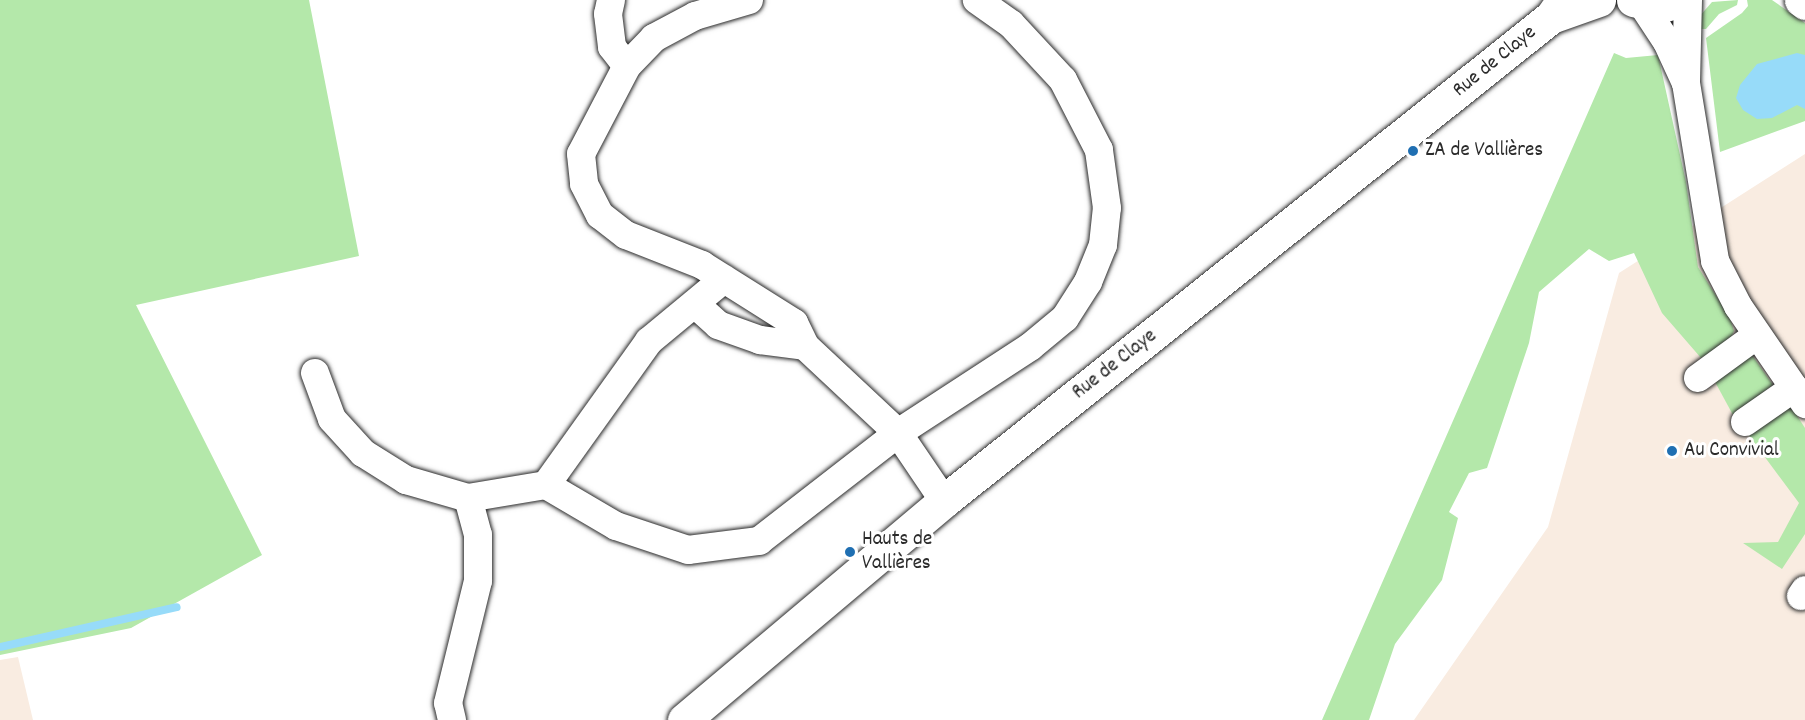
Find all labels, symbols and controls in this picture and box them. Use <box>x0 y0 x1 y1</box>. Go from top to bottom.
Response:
street label: Rue de Claye <box>1448 21 1542 103</box>
place label: ZA de Vallières <box>1425 138 1543 164</box>
marker: ZA de Vallières <box>1406 144 1420 158</box>
street label: Rue de Claye <box>1068 324 1162 406</box>
place label: Au Convivial <box>1684 438 1779 464</box>
marker: Au Convivial <box>1665 444 1679 458</box>
place label: Hauts de Vallières <box>862 527 932 577</box>
marker: Hauts de Vallières <box>843 545 857 559</box>

